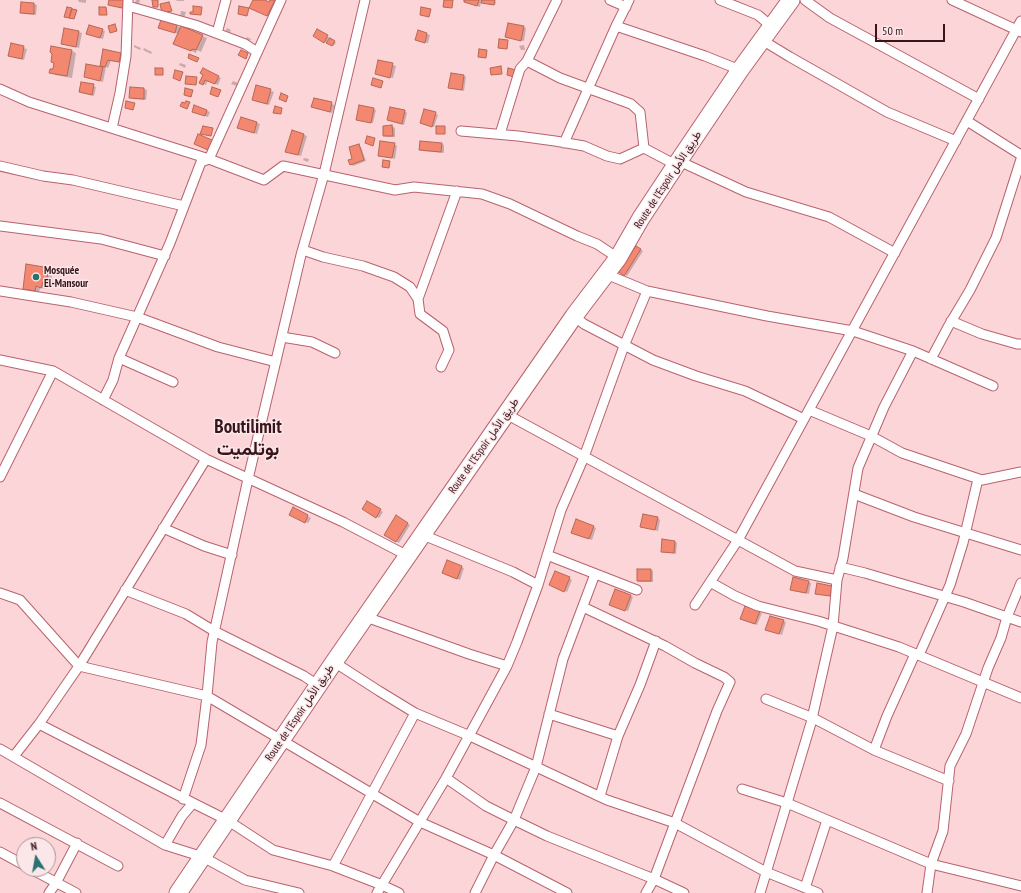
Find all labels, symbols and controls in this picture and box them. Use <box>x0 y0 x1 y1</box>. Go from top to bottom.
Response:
scale bar <box>877 16 947 42</box>
text: 50 m <box>882 23 903 38</box>
street label: Route de l’Espoir طريق الأمل <box>632 129 704 231</box>
place label: Mosquée El-Mansour <box>44 264 88 290</box>
marker: Mosquée El-Mansour <box>31 272 41 282</box>
street label: Route de l’Espoir طريق الأمل <box>446 396 522 496</box>
district label: Boutilimit بوتلميت <box>214 417 282 461</box>
street label: Route de l’Espoir طريق الأمل <box>263 662 337 764</box>
north arrow <box>16 837 56 877</box>
text: N <box>30 839 38 854</box>

